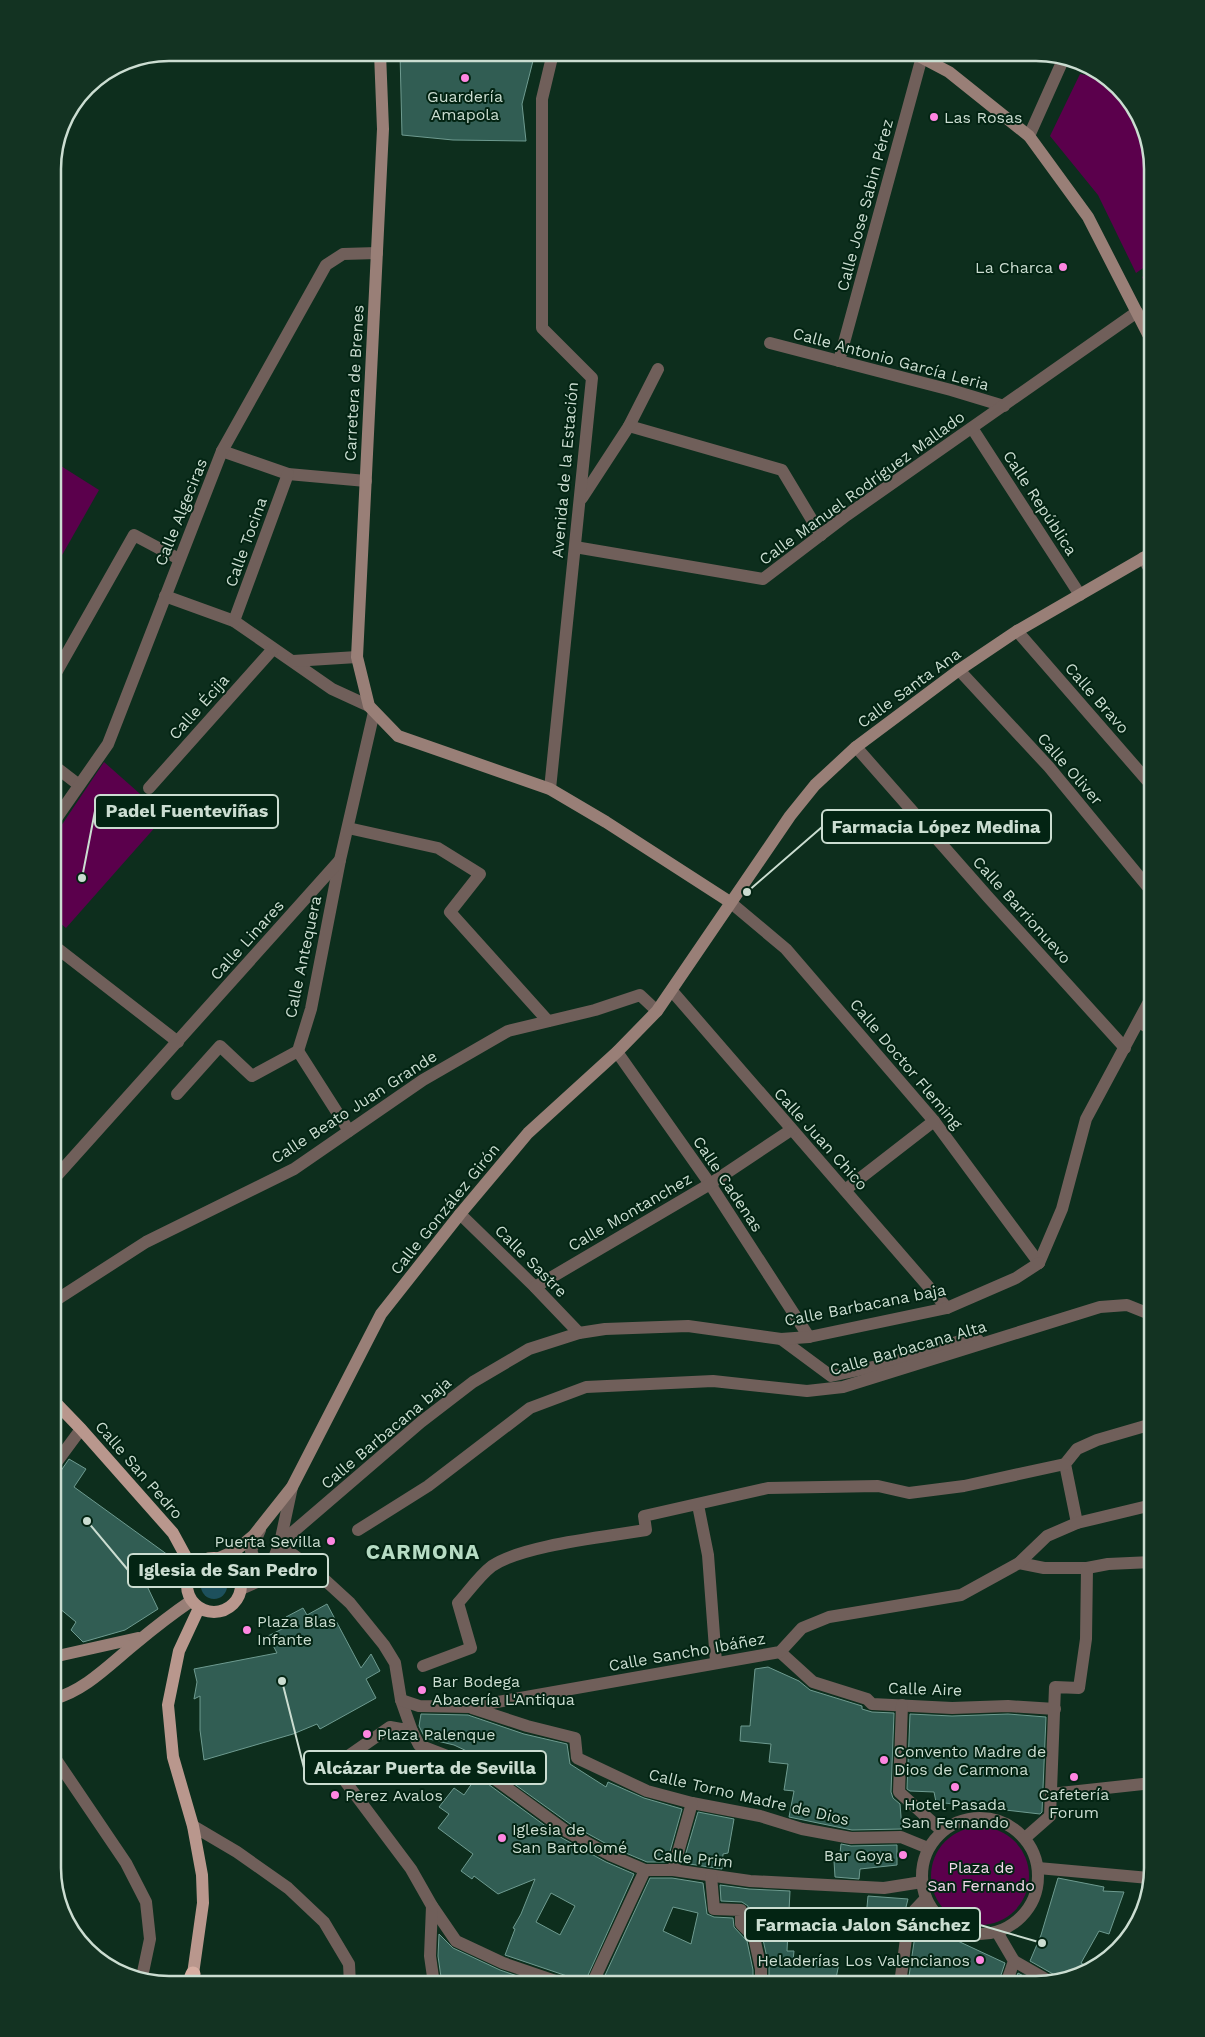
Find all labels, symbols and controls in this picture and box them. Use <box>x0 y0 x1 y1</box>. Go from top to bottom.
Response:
marker: Guardería Amapola <box>459 72 471 84</box>
place label: Guardería Amapola <box>427 87 503 124</box>
place label: Las Rosas <box>944 108 1022 127</box>
marker: Las Rosas <box>928 111 940 123</box>
street label: Calle Jose Sabin Pérez <box>833 117 897 293</box>
place label: La Charca <box>975 258 1053 277</box>
marker: La Charca <box>1057 261 1069 273</box>
street label: Carretera de Brenes <box>340 304 368 462</box>
street label: Calle Antonio García Leria <box>791 324 991 394</box>
street label: Avenida de la Estación <box>548 381 582 559</box>
street label: Calle Manuel Rodríguez Mallado <box>756 407 968 569</box>
street label: Calle República <box>999 447 1081 559</box>
street label: Calle Algeciras <box>151 456 211 568</box>
street label: Calle Tocina <box>221 495 271 589</box>
street label: Calle Santa Ana <box>854 644 964 732</box>
street label: Calle Bravo <box>1061 659 1133 737</box>
street label: Calle Écija <box>165 671 233 743</box>
street label: Calle Oliver <box>1033 729 1107 809</box>
callout: Padel Fuenteviñas <box>95 795 278 828</box>
text: Padel Fuenteviñas <box>106 800 269 821</box>
callout: Farmacia López Medina <box>822 810 1051 843</box>
text: Farmacia López Medina <box>831 816 1041 837</box>
street label: Calle Barrionuevo <box>969 852 1075 968</box>
street label: Calle Antequera <box>281 894 325 1020</box>
street label: Calle Linares <box>206 896 288 984</box>
street label: Calle Doctor Fleming <box>846 995 966 1133</box>
street label: Calle Beato Juan Grande <box>268 1046 440 1168</box>
street label: Calle Juan Chico <box>770 1084 872 1194</box>
street label: Calle Cadenas <box>689 1133 767 1235</box>
street label: Calle González Girón <box>386 1140 504 1278</box>
street label: Calle Montanchez <box>565 1169 695 1255</box>
street label: Calle Sastre <box>491 1221 571 1301</box>
street label: Calle Barbacana baja <box>783 1280 947 1330</box>
street label: Calle Barbacana Alta <box>828 1317 988 1379</box>
street label: Calle Barbacana baja <box>317 1373 455 1493</box>
street label: Calle San Pedro <box>91 1417 187 1523</box>
place label: Puerta Sevilla <box>215 1532 321 1551</box>
marker: Puerta Sevilla <box>325 1535 337 1547</box>
district label: CARMONA <box>366 1539 480 1564</box>
callout: Iglesia de San Pedro <box>128 1554 328 1587</box>
text: Iglesia de San Pedro <box>138 1559 318 1580</box>
place label: Plaza Blas Infante <box>257 1612 336 1649</box>
marker: Plaza Blas Infante <box>241 1624 253 1636</box>
street label: Calle Sancho Ibáñez <box>607 1629 767 1675</box>
place label: Bar Bodega Abacería L'Antiqua <box>432 1672 575 1709</box>
street label: Calle Aire <box>888 1678 962 1700</box>
marker: Bar Bodega Abacería L'Antiqua <box>416 1684 428 1696</box>
place label: Plaza Palenque <box>377 1725 495 1744</box>
marker: Plaza Palenque <box>361 1728 373 1740</box>
place label: Convento Madre de Dios de Carmona <box>894 1742 1046 1779</box>
callout: Alcázar Puerta de Sevilla <box>304 1751 546 1784</box>
marker: Convento Madre de Dios de Carmona <box>878 1754 890 1766</box>
text: Alcázar Puerta de Sevilla <box>314 1757 536 1778</box>
street label: Calle Torno Madre de Dios <box>647 1765 851 1829</box>
marker: Cafetería Forum <box>1068 1771 1080 1783</box>
marker: Hotel Pasada San Fernando <box>949 1781 961 1793</box>
place label: Cafetería Forum <box>1039 1785 1109 1822</box>
place label: Perez Avalos <box>345 1786 443 1805</box>
marker: Perez Avalos <box>329 1789 341 1801</box>
place label: Hotel Pasada San Fernando <box>901 1795 1009 1832</box>
place label: Iglesia de San Bartolomé <box>512 1820 627 1857</box>
marker: Iglesia de San Bartolomé <box>496 1832 508 1844</box>
street label: Calle Prim <box>652 1844 734 1872</box>
place label: Bar Goya <box>824 1846 893 1865</box>
marker: Bar Goya <box>897 1849 909 1861</box>
park label: Plaza de San Fernando <box>927 1858 1035 1895</box>
callout: Farmacia Jalon Sánchez <box>745 1908 980 1941</box>
text: Farmacia Jalon Sánchez <box>756 1914 970 1935</box>
place label: Heladerías Los Valencianos <box>757 1951 970 1970</box>
marker: Heladerías Los Valencianos <box>974 1954 986 1966</box>

